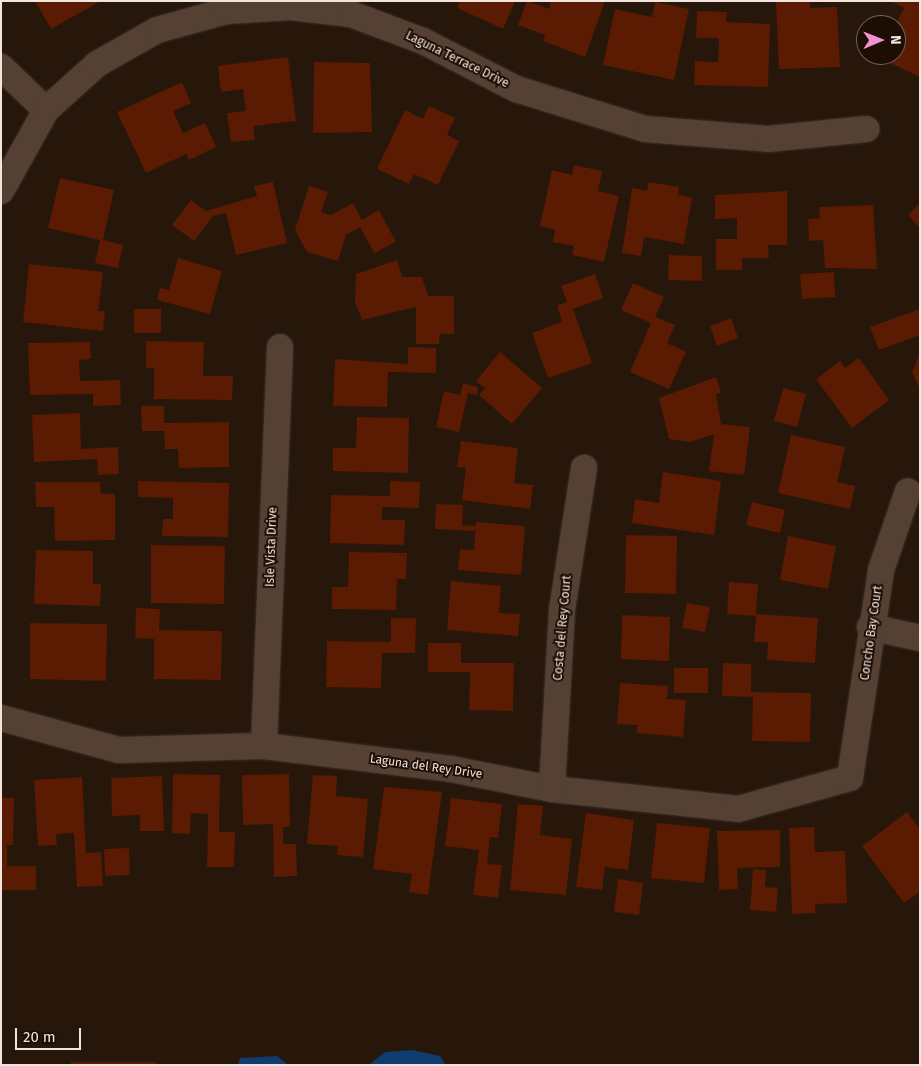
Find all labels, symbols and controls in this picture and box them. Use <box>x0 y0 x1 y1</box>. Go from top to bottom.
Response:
north arrow <box>856 15 906 65</box>
street label: Laguna Terrace Drive <box>403 29 511 91</box>
text: N <box>887 35 904 45</box>
street label: Isle Vista Drive <box>263 507 281 587</box>
street label: Costa del Rey Court <box>551 575 575 681</box>
street label: Concho Bay Court <box>858 585 886 681</box>
street label: Laguna del Rey Drive <box>369 752 483 782</box>
scale bar <box>18 1018 84 1050</box>
text: 20 m <box>23 1028 56 1046</box>

